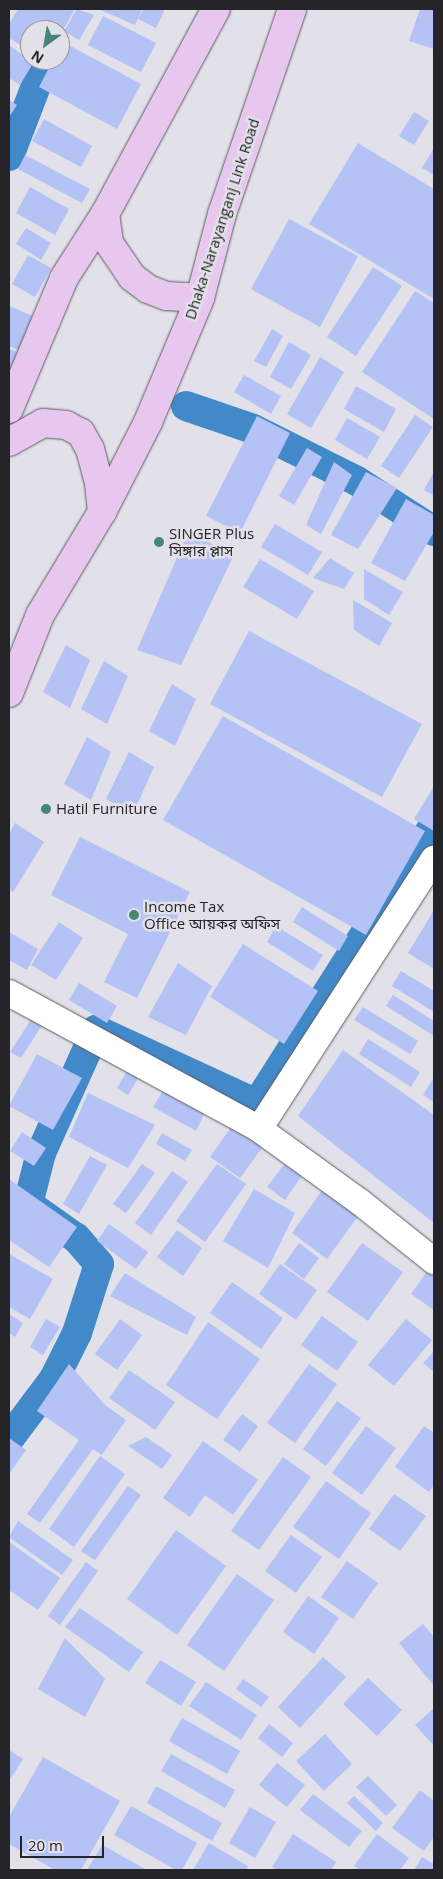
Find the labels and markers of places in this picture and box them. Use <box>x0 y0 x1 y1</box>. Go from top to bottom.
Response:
place label: SINGER Plus সিঙ্গার প্লাস <box>169 524 254 559</box>
marker: SINGER Plus সিঙ্গার প্লাস <box>153 536 165 548</box>
place label: Hatil Furniture <box>56 800 157 818</box>
marker: Hatil Furniture <box>40 803 52 815</box>
place label: Income Tax Office আয়কর অফিস <box>144 897 280 932</box>
marker: Income Tax Office আয়কর অফিস <box>128 909 140 921</box>

